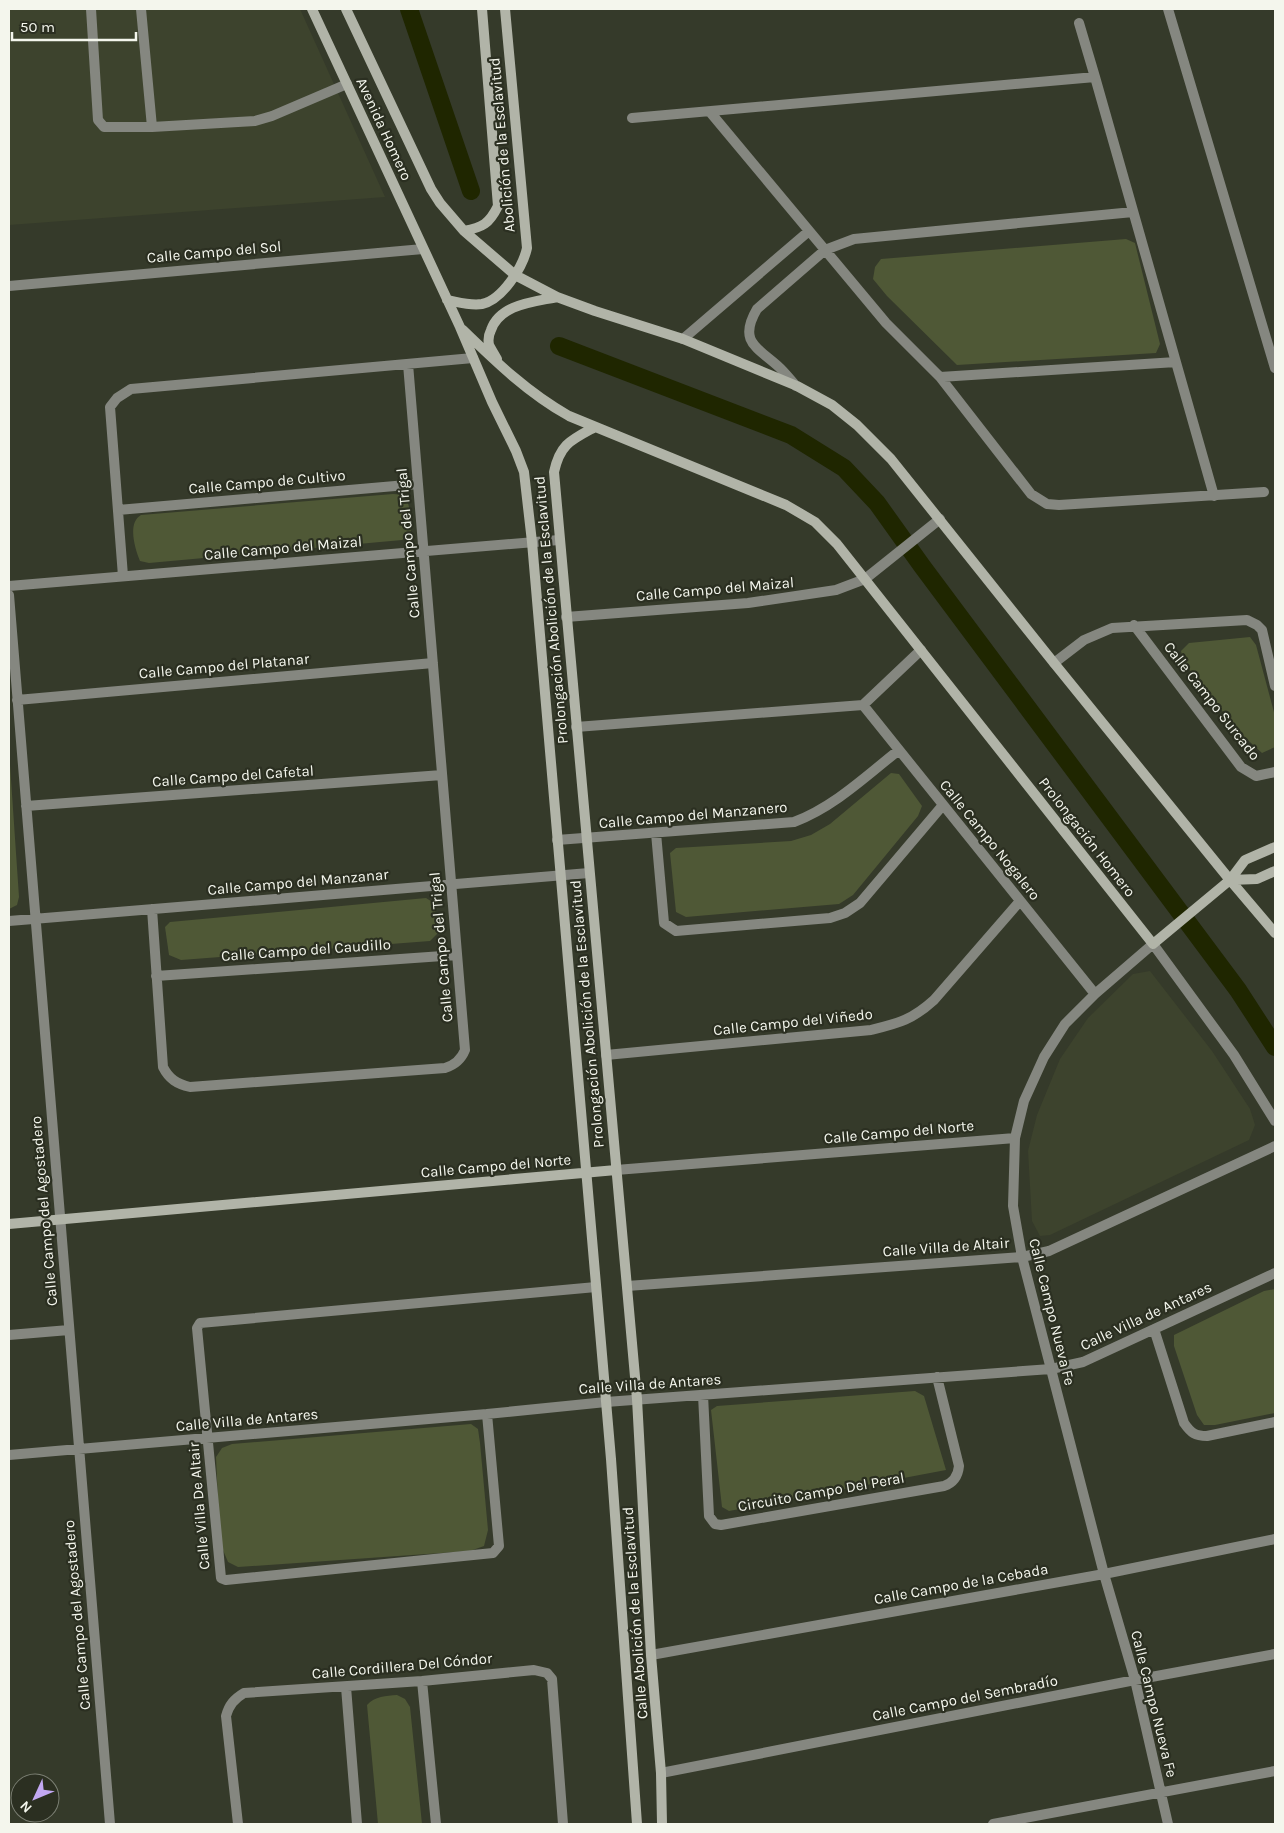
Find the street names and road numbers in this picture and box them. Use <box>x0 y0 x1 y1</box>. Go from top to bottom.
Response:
street label: Abolición de la Esclavitud <box>485 57 519 233</box>
street label: Avenida Homero <box>352 75 416 183</box>
street label: Calle Campo del Sol <box>146 237 282 267</box>
street label: Calle Campo de Cultivo <box>188 466 346 498</box>
street label: Calle Campo del Trigal <box>392 467 424 619</box>
street label: Prolongación Abolición de la Esclavitud <box>530 475 572 745</box>
street label: Calle Campo del Maizal <box>203 532 363 564</box>
street label: Calle Campo del Maizal <box>635 573 795 605</box>
street label: Calle Campo Surcado <box>1160 638 1264 764</box>
street label: Calle Campo del Platanar <box>138 650 310 682</box>
street label: Calle Campo del Cafetal <box>152 761 314 791</box>
street label: Prolongación Homero <box>1035 774 1139 900</box>
street label: Calle Campo Nogalero <box>936 776 1044 904</box>
street label: Calle Campo del Manzanero <box>598 798 788 832</box>
street label: Calle Campo del Manzanar <box>207 865 390 899</box>
street label: Calle Campo del Trigal <box>425 871 457 1023</box>
street label: Prolongación Abolición de la Esclavitud <box>566 879 608 1149</box>
street label: Calle Campo del Caudillo <box>221 935 391 965</box>
street label: Calle Campo del Viñedo <box>712 1005 874 1039</box>
street label: Calle Campo del Agostadero <box>27 1115 61 1307</box>
street label: Calle Campo del Norte <box>823 1116 975 1148</box>
street label: Calle Campo del Norte <box>420 1150 572 1182</box>
street label: Calle Villa de Altair <box>882 1234 1011 1260</box>
street label: Calle Campo Nueva Fe <box>1025 1237 1079 1387</box>
street label: Calle Villa de Antares <box>1077 1278 1215 1354</box>
street label: Calle Villa de Antares <box>578 1370 722 1398</box>
street label: Calle Villa de Antares <box>175 1405 319 1435</box>
street label: Calle Villa De Altair <box>184 1441 214 1571</box>
street label: Circuito Campo Del Peral <box>736 1468 906 1516</box>
street label: Calle Abolición de la Esclavitud <box>619 1506 651 1720</box>
street label: Calle Campo del Agostadero <box>60 1519 94 1711</box>
street label: Calle Campo de la Cebada <box>873 1560 1049 1608</box>
street label: Calle Campo Nueva Fe <box>1127 1629 1181 1779</box>
street label: Calle Cordillera Del Cóndor <box>311 1649 493 1683</box>
street label: Calle Campo del Sembradío <box>871 1671 1059 1725</box>

